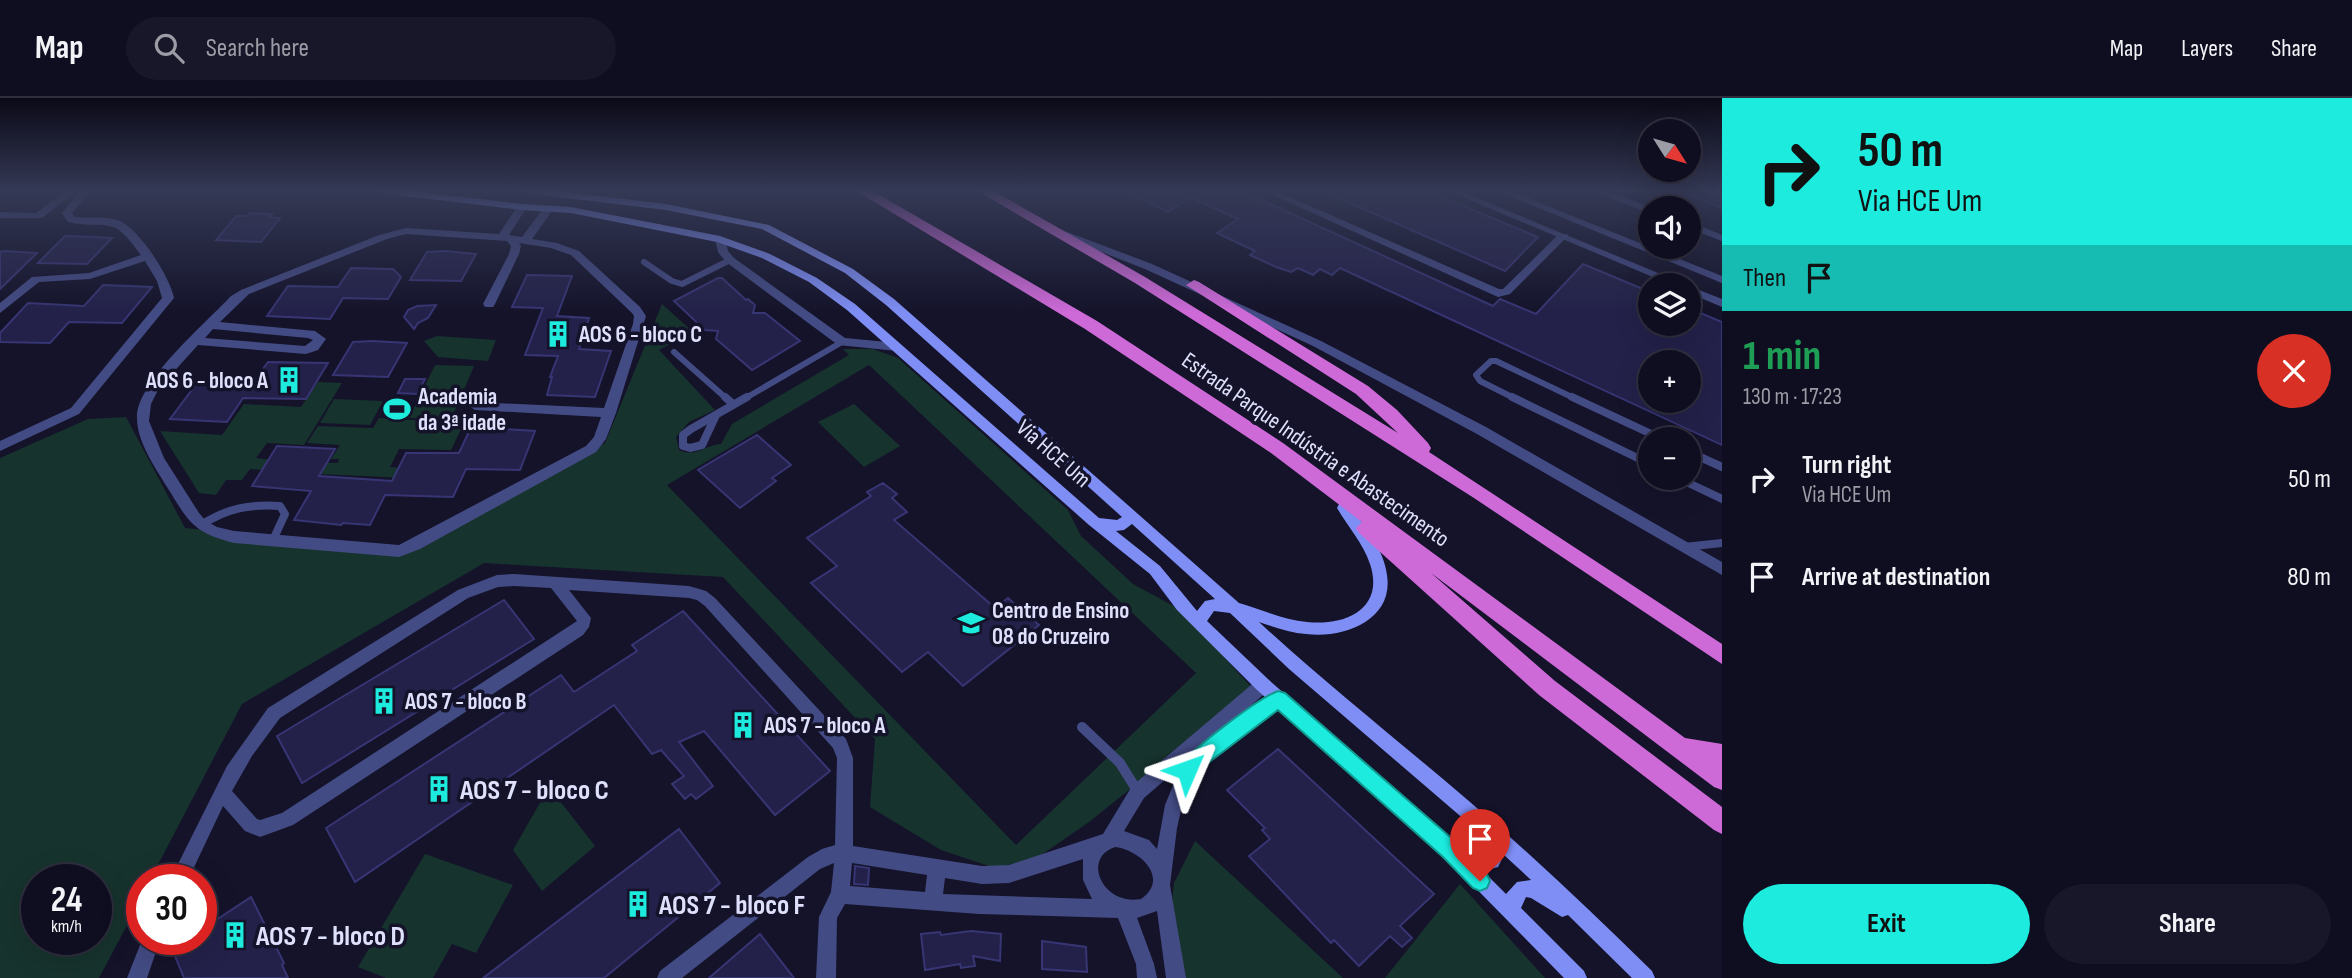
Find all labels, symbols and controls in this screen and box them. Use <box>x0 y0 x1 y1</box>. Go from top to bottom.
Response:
search box <box>126 17 616 80</box>
text: Map <box>35 28 84 68</box>
icon: search <box>150 29 188 67</box>
text: Search here <box>206 33 309 64</box>
text: Map <box>2110 34 2143 63</box>
text: Layers <box>2181 34 2233 63</box>
text: Share <box>2271 34 2317 63</box>
north arrow <box>1638 119 1701 182</box>
map controls <box>1638 119 1701 490</box>
text: 50 m <box>1858 122 1943 181</box>
icon: right <box>1743 126 1834 217</box>
text: Via HCE Um <box>1858 182 1982 221</box>
button: sound <box>1638 196 1701 259</box>
icon: arrive <box>1800 259 1838 297</box>
text: Then <box>1743 263 1786 294</box>
button: layers <box>1638 273 1701 336</box>
building icon: AOS 6 - bloco C <box>543 319 573 349</box>
place label: AOS 6 - bloco C <box>578 321 702 349</box>
text: 1 min <box>1743 331 1821 382</box>
button: close <box>2257 334 2331 408</box>
street label: Estrada Parque Indústria e Abastecimento <box>1176 346 1455 553</box>
button: + <box>1638 350 1701 413</box>
building icon: AOS 6 - bloco A <box>274 365 304 395</box>
place label: AOS 6 - bloco A <box>145 367 269 395</box>
place label: Academia da 3ª idade <box>417 383 506 437</box>
text: 130 m · 17:23 <box>1743 383 1842 411</box>
sports icon: Academia da 3ª idade <box>382 394 412 424</box>
street label: Via HCE Um <box>1010 414 1096 494</box>
button: − <box>1638 427 1701 490</box>
text: Turn right <box>1802 450 1891 481</box>
icon: right <box>1743 460 1781 498</box>
text: 50 m <box>2288 464 2331 495</box>
text: Via HCE Um <box>1802 481 1891 509</box>
icon: arrive <box>1743 558 1781 596</box>
text: Arrive at destination <box>1802 562 1990 593</box>
text: 80 m <box>2287 562 2331 593</box>
place label: Centro de Ensino 08 do Cruzeiro <box>992 597 1129 651</box>
school or university icon: Centro de Ensino 08 do Cruzeiro <box>956 608 986 638</box>
building icon: AOS 7 - bloco B <box>369 686 399 716</box>
place label: AOS 7 - bloco B <box>404 688 526 716</box>
building icon: AOS 7 - bloco A <box>728 710 758 740</box>
place label: AOS 7 - bloco A <box>763 712 886 740</box>
position arrow <box>1150 733 1224 807</box>
building icon: AOS 7 - bloco C <box>424 774 454 804</box>
place label: AOS 7 - bloco C <box>459 774 609 807</box>
pin <box>1450 809 1510 881</box>
icon: arrive <box>1461 820 1499 858</box>
speed limit sign: 30 <box>126 864 217 955</box>
text: 24 <box>51 879 82 922</box>
button: Exit <box>1743 884 2030 964</box>
button: Share <box>2044 884 2331 964</box>
building icon: AOS 7 - bloco F <box>623 889 653 919</box>
place label: AOS 7 - bloco F <box>658 889 805 922</box>
text: km/h <box>51 916 82 937</box>
building icon: AOS 7 - bloco D <box>220 920 250 950</box>
place label: AOS 7 - bloco D <box>255 920 405 953</box>

